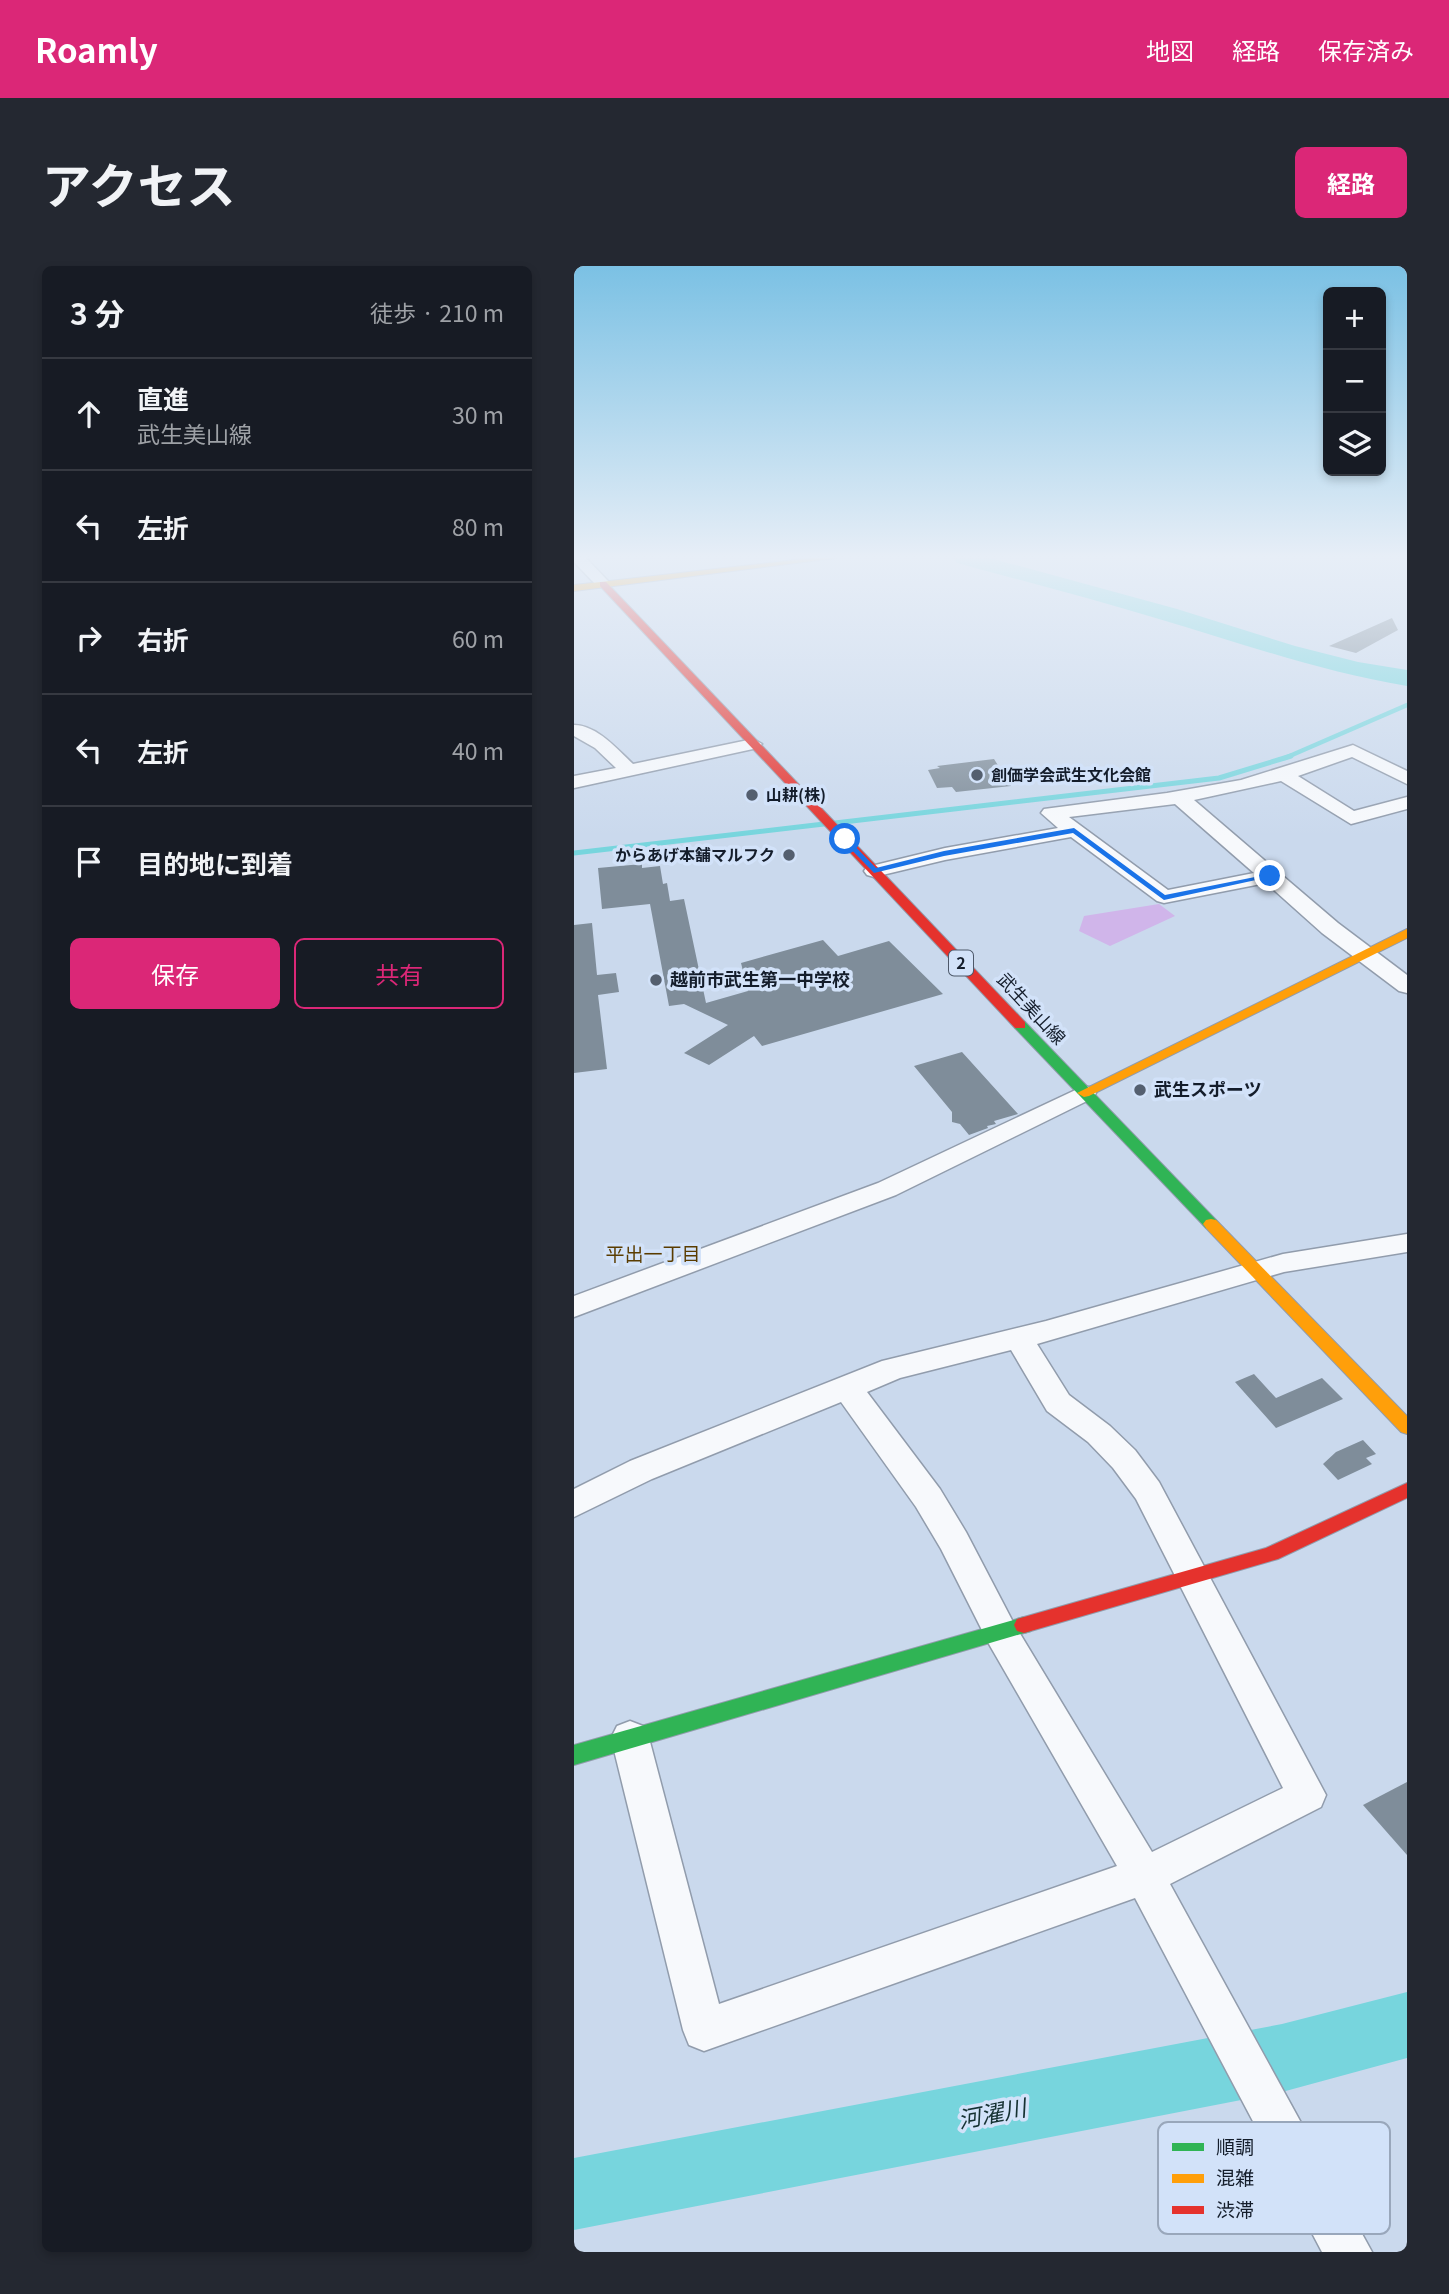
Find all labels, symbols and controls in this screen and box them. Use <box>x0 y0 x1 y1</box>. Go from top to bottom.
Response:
text: Roamly <box>35 25 158 73</box>
text: 地図 <box>1146 32 1194 67</box>
text: 経路 <box>1232 32 1280 67</box>
text: 保存済み <box>1318 32 1414 67</box>
text: アクセス <box>42 147 236 218</box>
button: 経路 <box>1295 147 1407 218</box>
map controls <box>1323 287 1386 476</box>
button: + <box>1323 287 1386 350</box>
text: 3 分 <box>70 290 125 334</box>
text: 徒歩 · 210 m <box>370 295 504 329</box>
button: − <box>1323 350 1386 413</box>
text: 直進 <box>137 379 189 416</box>
icon: ahead <box>70 395 108 433</box>
text: 30 m <box>452 397 504 431</box>
button: layers <box>1323 413 1386 476</box>
text: 武生美山線 <box>137 416 252 450</box>
icon: left <box>70 507 108 545</box>
text: 左折 <box>137 508 189 545</box>
text: 80 m <box>452 509 504 543</box>
icon: right <box>70 619 108 657</box>
text: 右折 <box>137 620 189 657</box>
text: 60 m <box>452 621 504 655</box>
icon: left <box>70 731 108 769</box>
text: 左折 <box>137 732 189 769</box>
text: 40 m <box>452 733 504 767</box>
place label: 創価学会武生文化会館 <box>991 762 1151 786</box>
marker: 創価学会武生文化会館 <box>969 767 985 783</box>
place label: 山耕(株) <box>766 782 826 806</box>
marker: 山耕(株) <box>744 787 760 803</box>
route start <box>829 823 860 854</box>
place label: からあげ本舗マルフク <box>615 842 775 866</box>
icon: arrive <box>70 843 108 881</box>
text: 目的地に到着 <box>137 844 293 881</box>
marker: からあげ本舗マルフク <box>781 847 797 863</box>
route end <box>1254 860 1285 891</box>
button: 保存 <box>70 938 280 1009</box>
button: 共有 <box>294 938 504 1009</box>
road number: 2 <box>949 950 973 976</box>
place label: 越前市武生第一中学校 <box>670 965 850 991</box>
street label: 武生美山線 <box>992 966 1073 1049</box>
marker: 越前市武生第一中学校 <box>648 972 664 988</box>
place label: 武生スポーツ <box>1154 1075 1262 1101</box>
marker: 武生スポーツ <box>1132 1082 1148 1098</box>
district label: 平出一丁目 <box>605 1239 701 1266</box>
water label: 河濯川 <box>955 2088 1032 2135</box>
legend <box>1158 2122 1390 2234</box>
text: 順調 <box>1216 2132 1254 2159</box>
text: 混雑 <box>1216 2163 1254 2190</box>
text: 渋滞 <box>1216 2195 1254 2222</box>

